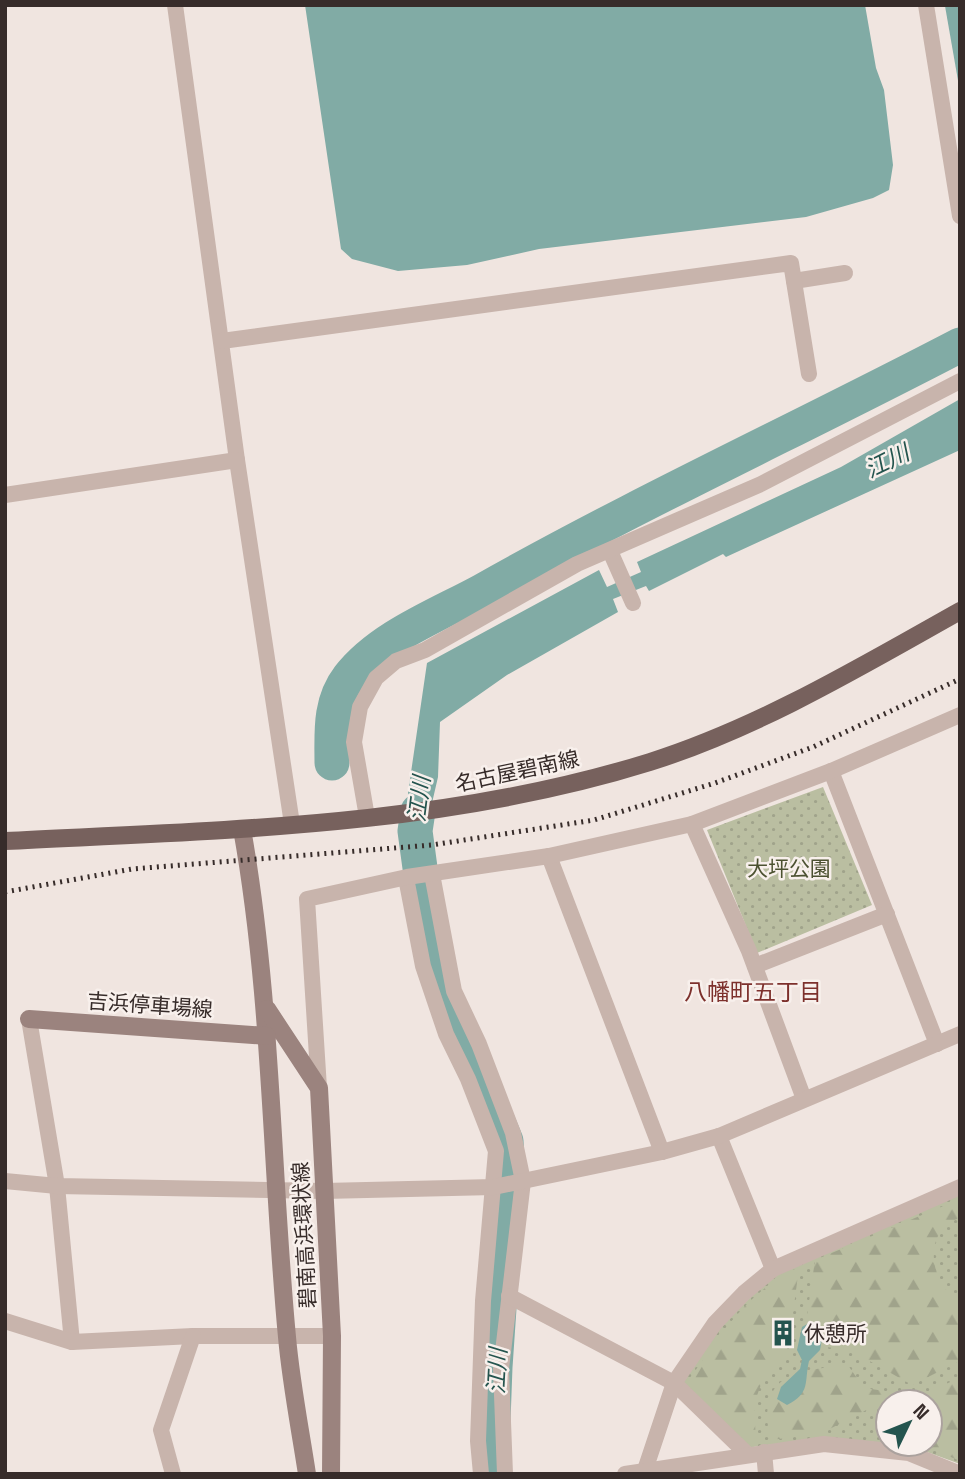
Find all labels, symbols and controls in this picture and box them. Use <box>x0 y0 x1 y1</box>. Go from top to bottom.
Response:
water label: 江川 <box>860 436 917 485</box>
street label: 名古屋碧南線 <box>453 745 581 797</box>
water label: 江川 <box>401 771 437 824</box>
park label: 大坪公園 <box>747 855 831 882</box>
district label: 八幡町五丁目 <box>684 977 822 1007</box>
street label: 吉浜停車場線 <box>86 987 214 1023</box>
street label: 碧南高浜環状線 <box>287 1161 321 1309</box>
building icon: 休憩所 <box>768 1318 798 1348</box>
place label: 休憩所 <box>804 1320 867 1347</box>
water label: 江川 <box>481 1344 513 1395</box>
north arrow <box>874 1388 944 1458</box>
text: N <box>908 1399 935 1425</box>

